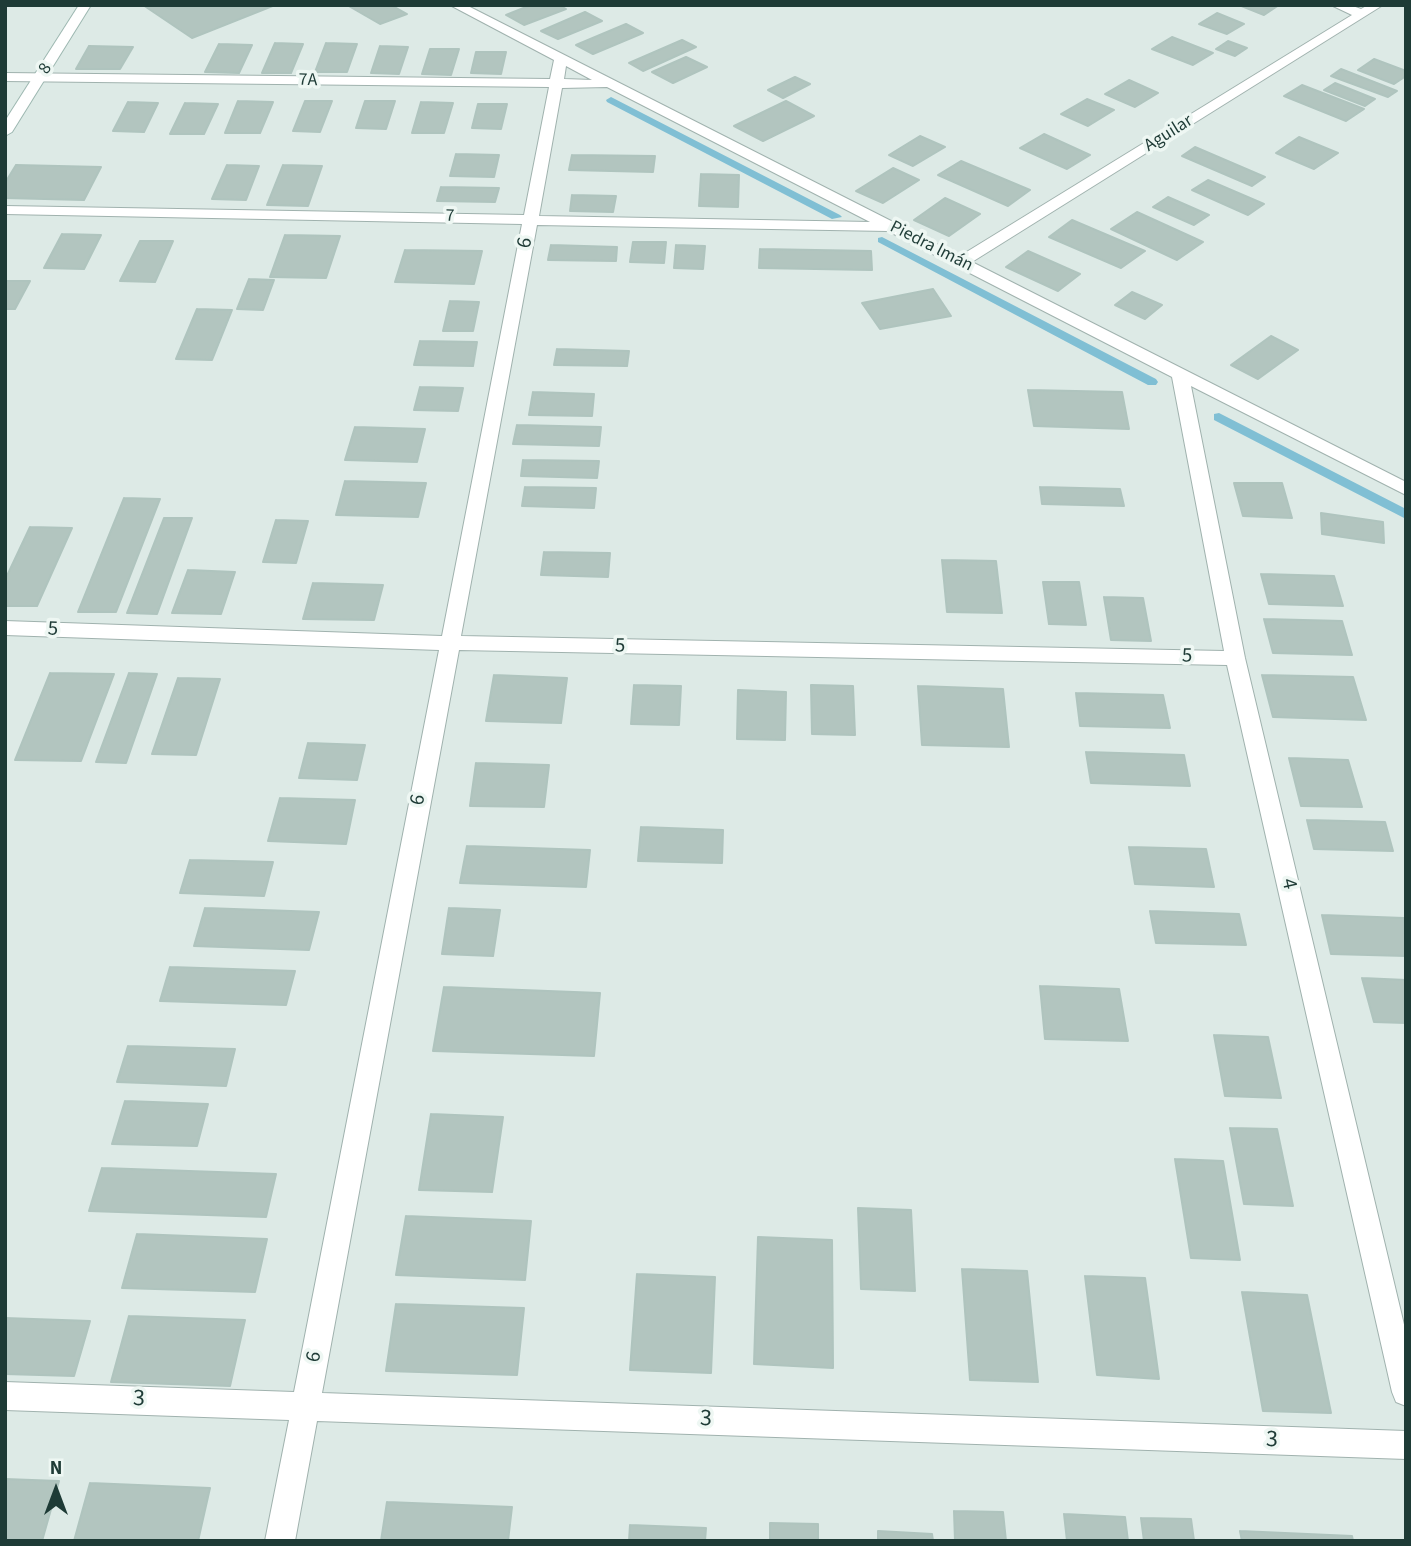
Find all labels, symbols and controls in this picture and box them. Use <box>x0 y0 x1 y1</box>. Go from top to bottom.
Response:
street label: 8 <box>34 59 58 79</box>
street label: 7A <box>298 70 318 92</box>
street label: Aguilar <box>1141 111 1197 157</box>
street label: 7 <box>445 206 455 228</box>
street label: Piedra lmán <box>886 217 976 277</box>
street label: 6 <box>513 235 539 251</box>
street label: 5 <box>47 617 59 643</box>
street label: 5 <box>615 634 625 660</box>
street label: 5 <box>1182 644 1192 670</box>
street label: 6 <box>406 792 432 808</box>
street label: 4 <box>1275 876 1301 892</box>
street label: 6 <box>302 1349 328 1365</box>
street label: 3 <box>133 1385 145 1415</box>
street label: 3 <box>700 1405 712 1435</box>
street label: 3 <box>1266 1426 1278 1456</box>
north arrow <box>21 1455 91 1525</box>
text: N <box>50 1455 62 1482</box>

